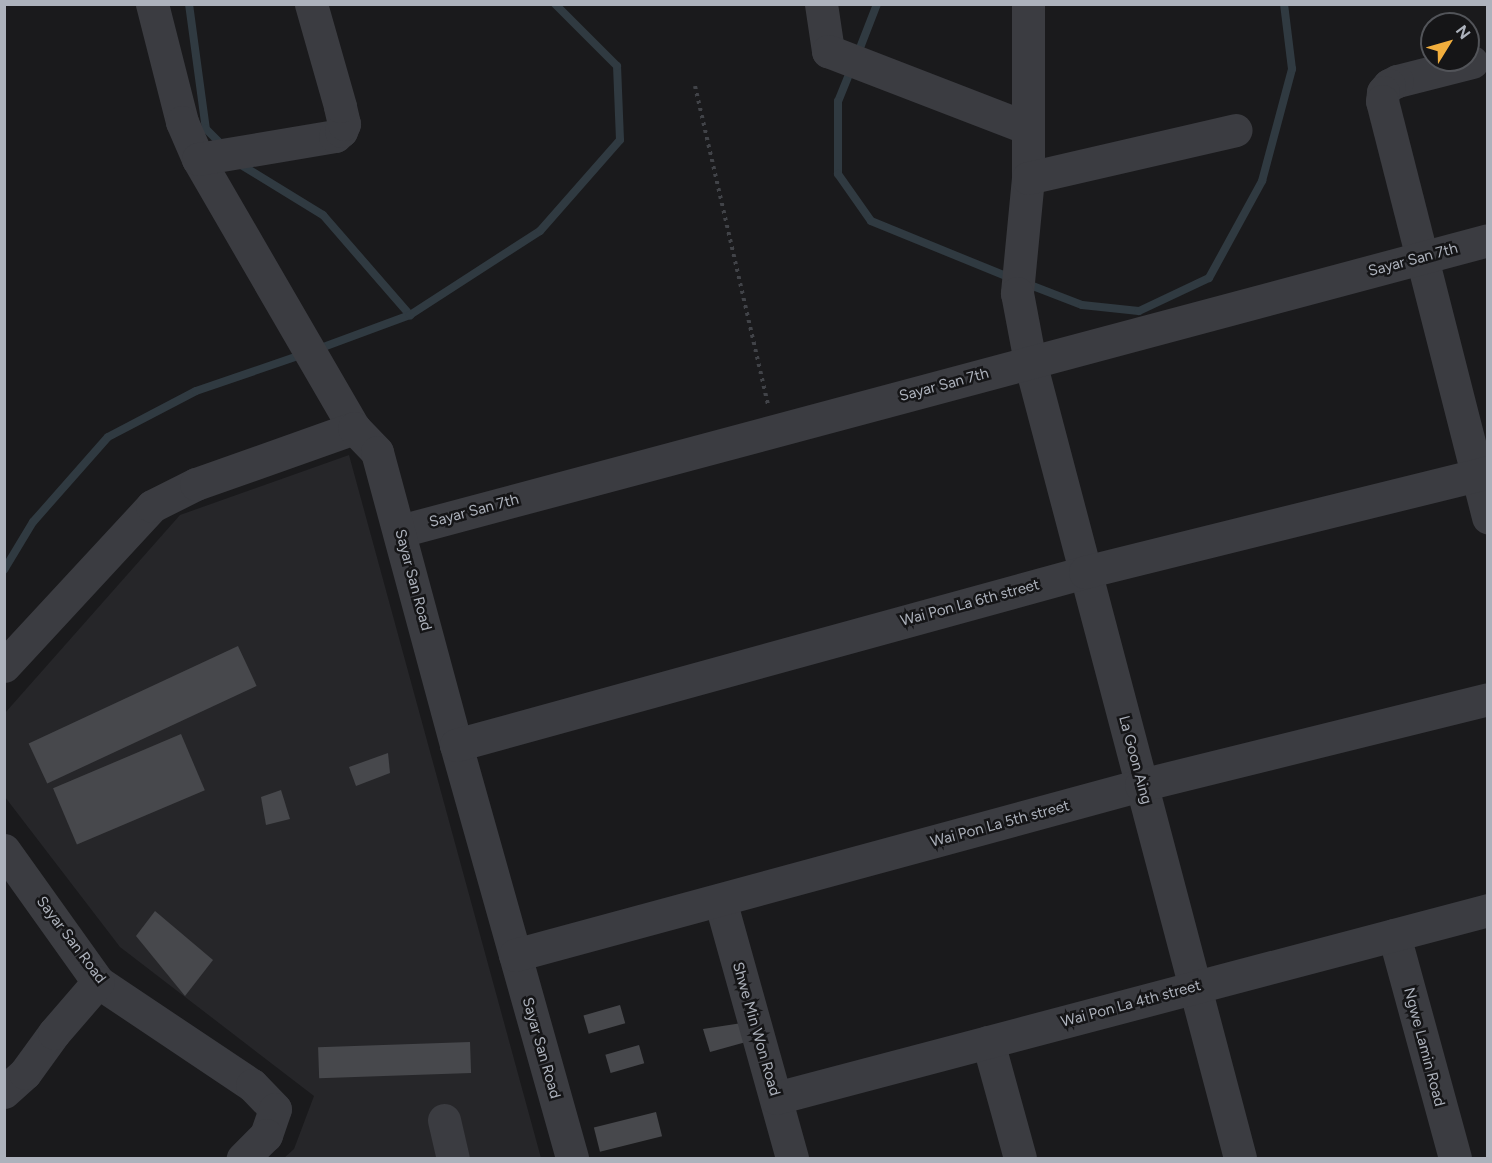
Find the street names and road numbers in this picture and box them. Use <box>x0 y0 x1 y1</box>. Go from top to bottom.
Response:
street label: Sayar San 7th <box>1366 239 1460 281</box>
street label: Sayar San 7th <box>897 364 991 406</box>
street label: Sayar San 7th <box>427 490 521 532</box>
street label: Sayar San Road <box>391 527 435 633</box>
street label: Wai Pon La 6th street <box>899 576 1041 630</box>
street label: La Goon Aing <box>1115 714 1155 806</box>
street label: Wai Pon La 5th street <box>928 797 1072 851</box>
street label: Sayar San Road <box>32 893 110 987</box>
street label: Shwe Min Won Road <box>728 960 784 1098</box>
street label: Wai Pon La 4th street <box>1059 977 1203 1031</box>
street label: Ngwe Lamin Road <box>1399 986 1449 1108</box>
street label: Sayar San Road <box>518 995 564 1101</box>

